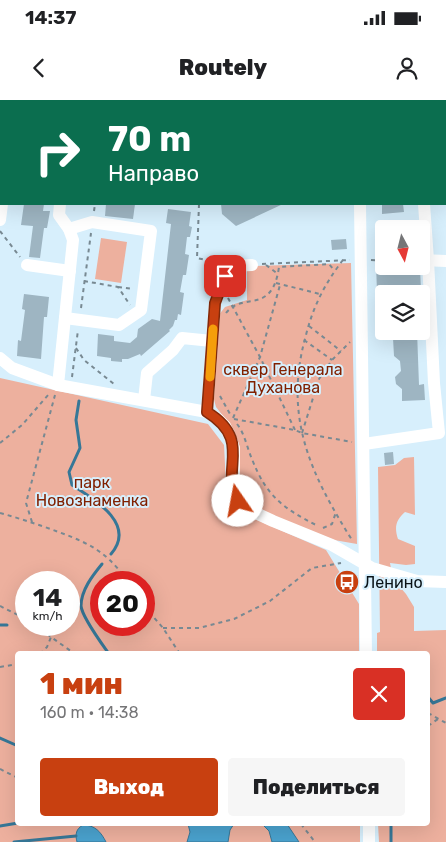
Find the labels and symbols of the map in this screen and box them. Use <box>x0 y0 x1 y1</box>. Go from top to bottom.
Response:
north arrow <box>375 220 430 275</box>
pin <box>204 255 246 297</box>
park label: сквер Генерала Духанова <box>223 360 343 397</box>
park label: парк Новознаменка <box>36 473 148 510</box>
position arrow <box>211 474 263 526</box>
bus stop icon: Ленино <box>334 569 360 595</box>
speed limit sign: 20 <box>90 571 155 636</box>
place label: Ленино <box>364 573 423 592</box>

